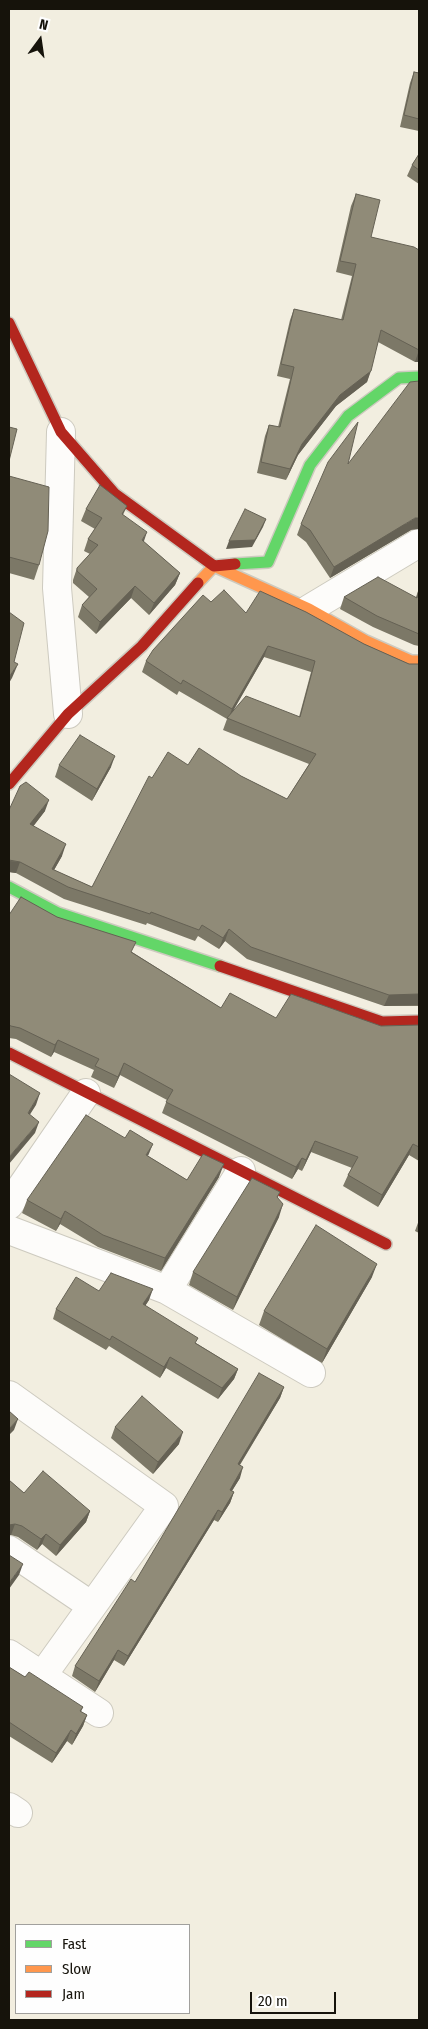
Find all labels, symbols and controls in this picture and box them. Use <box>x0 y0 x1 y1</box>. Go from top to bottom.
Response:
north arrow <box>15 15 65 65</box>
text: N <box>38 16 50 34</box>
legend <box>15 1924 190 2014</box>
text: Fast <box>62 1935 86 1953</box>
text: Slow <box>62 1960 91 1978</box>
scale bar <box>253 1982 339 2014</box>
text: Jam <box>62 1985 85 2003</box>
text: 20 m <box>258 1992 288 2010</box>

